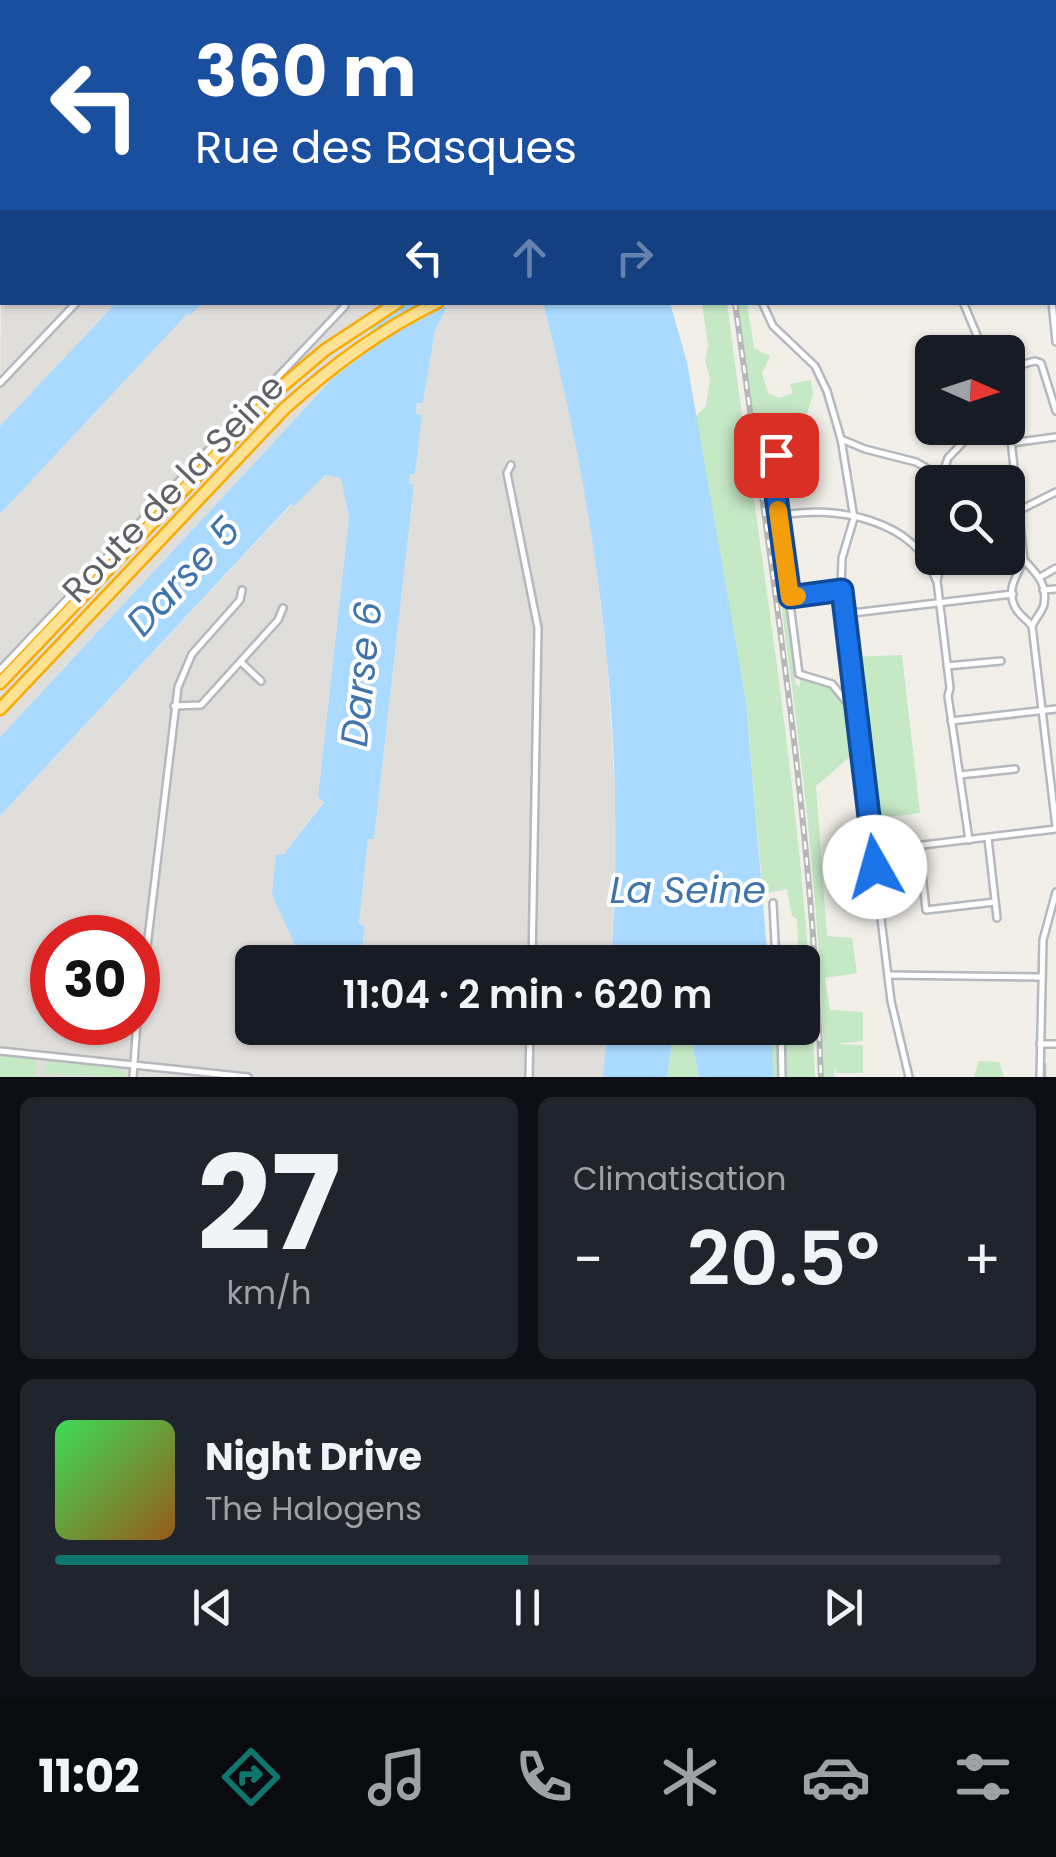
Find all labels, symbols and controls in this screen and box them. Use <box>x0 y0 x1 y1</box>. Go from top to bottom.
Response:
text: 360 m <box>195 22 417 121</box>
icon: left <box>30 40 160 170</box>
text: Rue des Basques <box>195 116 577 179</box>
icon: left <box>397 230 452 285</box>
icon: ahead <box>502 230 557 285</box>
icon: right <box>607 230 662 285</box>
north arrow <box>915 335 1025 445</box>
map controls <box>915 335 1025 575</box>
street label: Route de la Seine <box>51 363 295 613</box>
pin <box>734 413 819 498</box>
icon: arrive <box>749 428 804 483</box>
button: search <box>915 465 1025 575</box>
water label: Darse 5 <box>114 505 252 647</box>
water label: Darse 6 <box>327 599 395 749</box>
position arrow <box>823 815 927 919</box>
water label: La Seine <box>610 863 766 916</box>
speed limit sign: 30 <box>30 915 160 1045</box>
text: 11:04 · 2 min · 620 m <box>343 968 712 1021</box>
text: 27 <box>197 1112 341 1295</box>
text: Climatisation <box>573 1156 786 1201</box>
text: 20.5° <box>687 1206 880 1311</box>
text: − <box>573 1221 603 1298</box>
text: + <box>963 1221 1001 1298</box>
text: km/h <box>226 1270 312 1315</box>
text: Night Drive <box>205 1430 422 1483</box>
text: The Halogens <box>205 1486 422 1531</box>
icon: previous <box>185 1580 240 1635</box>
icon: pause <box>500 1580 555 1635</box>
icon: next <box>816 1580 871 1635</box>
icon: directions <box>216 1742 286 1812</box>
icon: music <box>362 1742 432 1812</box>
icon: phone <box>509 1742 579 1812</box>
icon: climate <box>655 1742 725 1812</box>
icon: car <box>801 1742 871 1812</box>
icon: filters <box>948 1742 1018 1812</box>
text: 11:02 <box>38 1745 140 1808</box>

